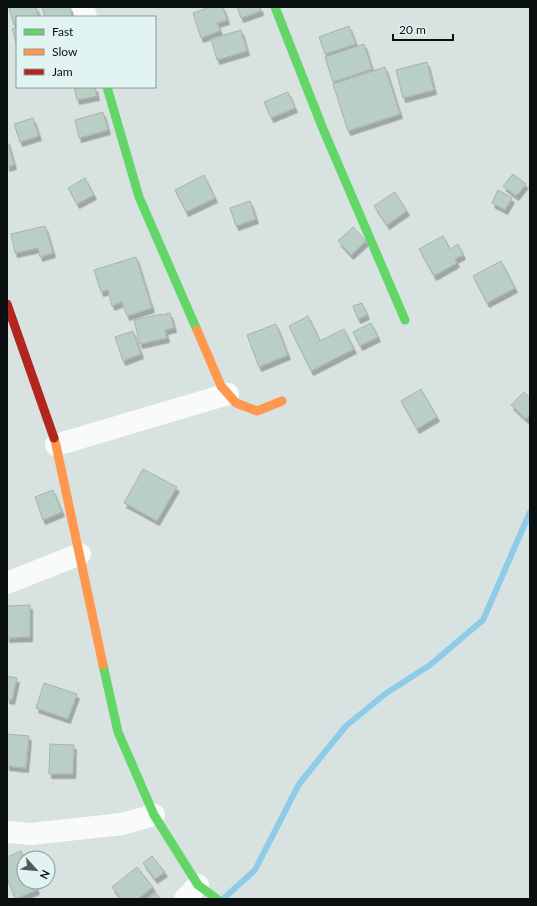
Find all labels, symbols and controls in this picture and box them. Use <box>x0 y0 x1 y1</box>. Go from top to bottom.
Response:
legend <box>16 16 156 88</box>
scale bar <box>393 16 453 42</box>
text: 20 m <box>399 22 426 37</box>
text: Fast <box>52 24 74 39</box>
text: Slow <box>52 44 78 59</box>
text: Jam <box>52 64 73 79</box>
north arrow <box>16 850 56 890</box>
text: N <box>38 868 53 881</box>

